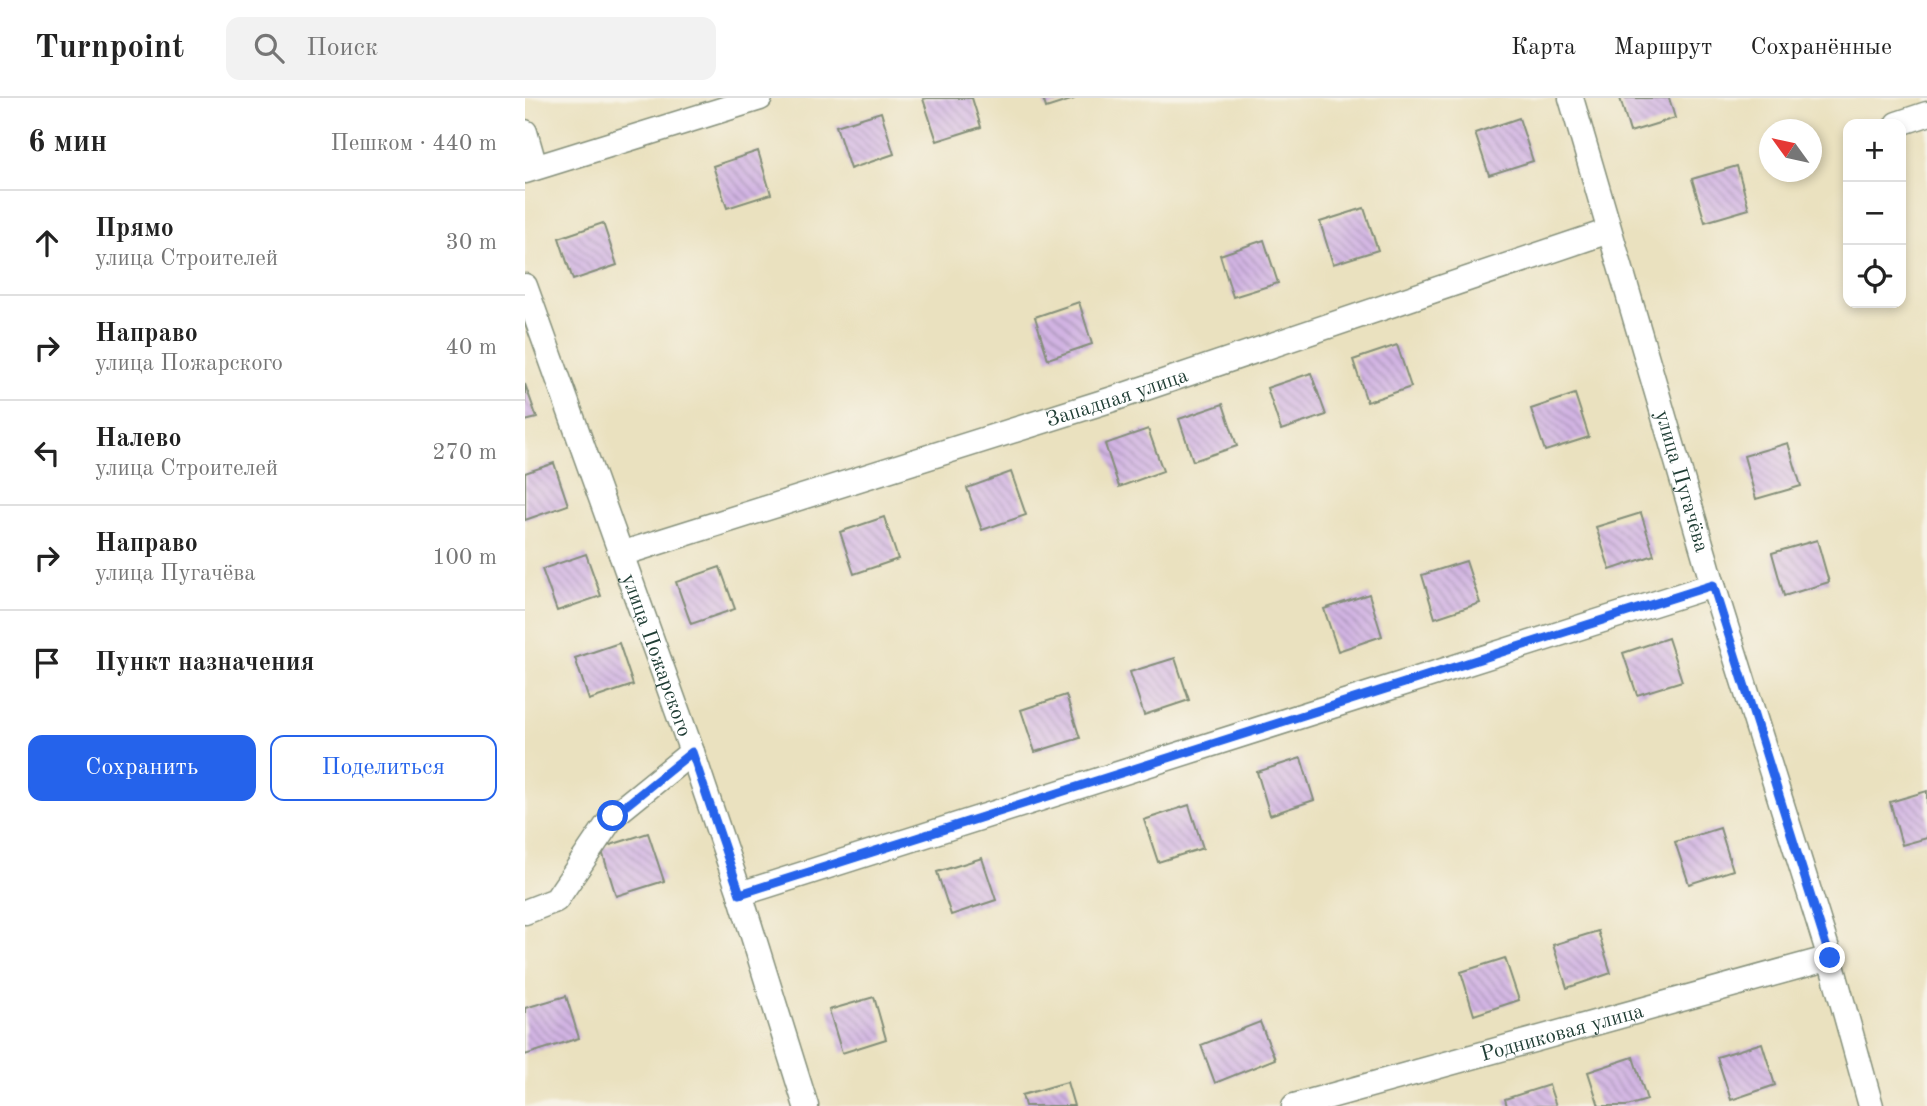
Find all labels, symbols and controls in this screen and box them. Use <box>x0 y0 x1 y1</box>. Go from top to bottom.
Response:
search box <box>226 17 716 80</box>
icon: search <box>250 29 288 67</box>
text: Turnpoint <box>35 32 184 65</box>
text: Поиск <box>306 35 378 61</box>
text: Карта <box>1511 36 1576 60</box>
text: Маршрут <box>1614 36 1712 60</box>
text: Сохранённые <box>1750 36 1892 60</box>
north arrow <box>1759 119 1822 182</box>
map controls <box>1843 119 1906 308</box>
button: + <box>1843 119 1906 182</box>
text: 6 мин <box>28 128 107 158</box>
text: Пешком · 440 m <box>331 132 497 155</box>
button: − <box>1843 182 1906 245</box>
text: Прямо <box>95 216 174 242</box>
icon: ahead <box>28 224 66 262</box>
text: 30 m <box>446 231 497 254</box>
button: locate <box>1843 245 1906 308</box>
text: улица Строителей <box>95 247 278 270</box>
text: Направо <box>95 321 198 347</box>
icon: right <box>28 329 66 367</box>
text: 40 m <box>446 336 497 359</box>
text: улица Пожарского <box>95 352 283 375</box>
street label: Западная улица <box>1044 365 1191 431</box>
street label: улица Пугачёва <box>1651 408 1712 555</box>
text: Налево <box>95 426 182 452</box>
icon: left <box>28 434 66 472</box>
text: 270 m <box>432 441 497 464</box>
text: улица Строителей <box>95 457 278 480</box>
text: Направо <box>95 531 198 557</box>
icon: right <box>28 539 66 577</box>
text: 100 m <box>432 546 497 569</box>
text: улица Пугачёва <box>95 562 256 585</box>
street label: улица Пожарского <box>617 571 695 740</box>
icon: arrive <box>28 644 66 682</box>
text: Пункт назначения <box>95 650 314 676</box>
button: Сохранить <box>28 735 256 801</box>
button: Поделиться <box>270 735 497 801</box>
route start <box>597 800 628 831</box>
route end <box>1814 942 1845 973</box>
street label: Родниковая улица <box>1479 1001 1646 1066</box>

